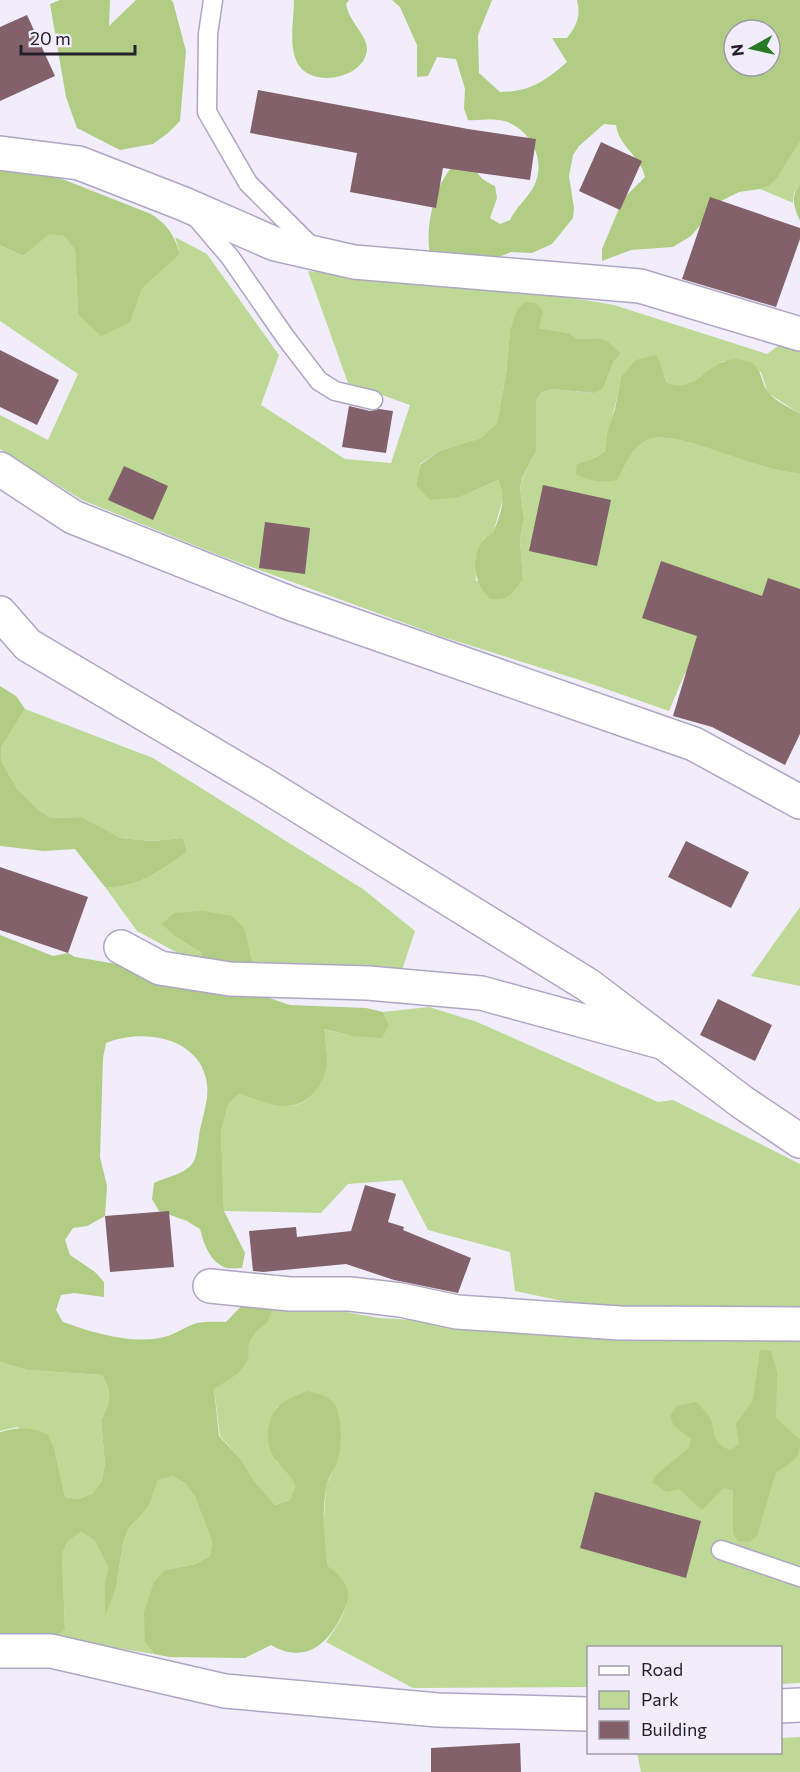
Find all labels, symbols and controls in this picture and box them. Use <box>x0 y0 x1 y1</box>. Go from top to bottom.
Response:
scale bar <box>21 18 135 56</box>
north arrow <box>722 18 782 78</box>
text: 20 m <box>30 27 71 49</box>
text: N <box>726 43 747 57</box>
legend <box>587 1646 782 1754</box>
text: Road <box>641 1658 683 1680</box>
text: Park <box>641 1688 679 1710</box>
text: Building <box>641 1718 707 1740</box>

